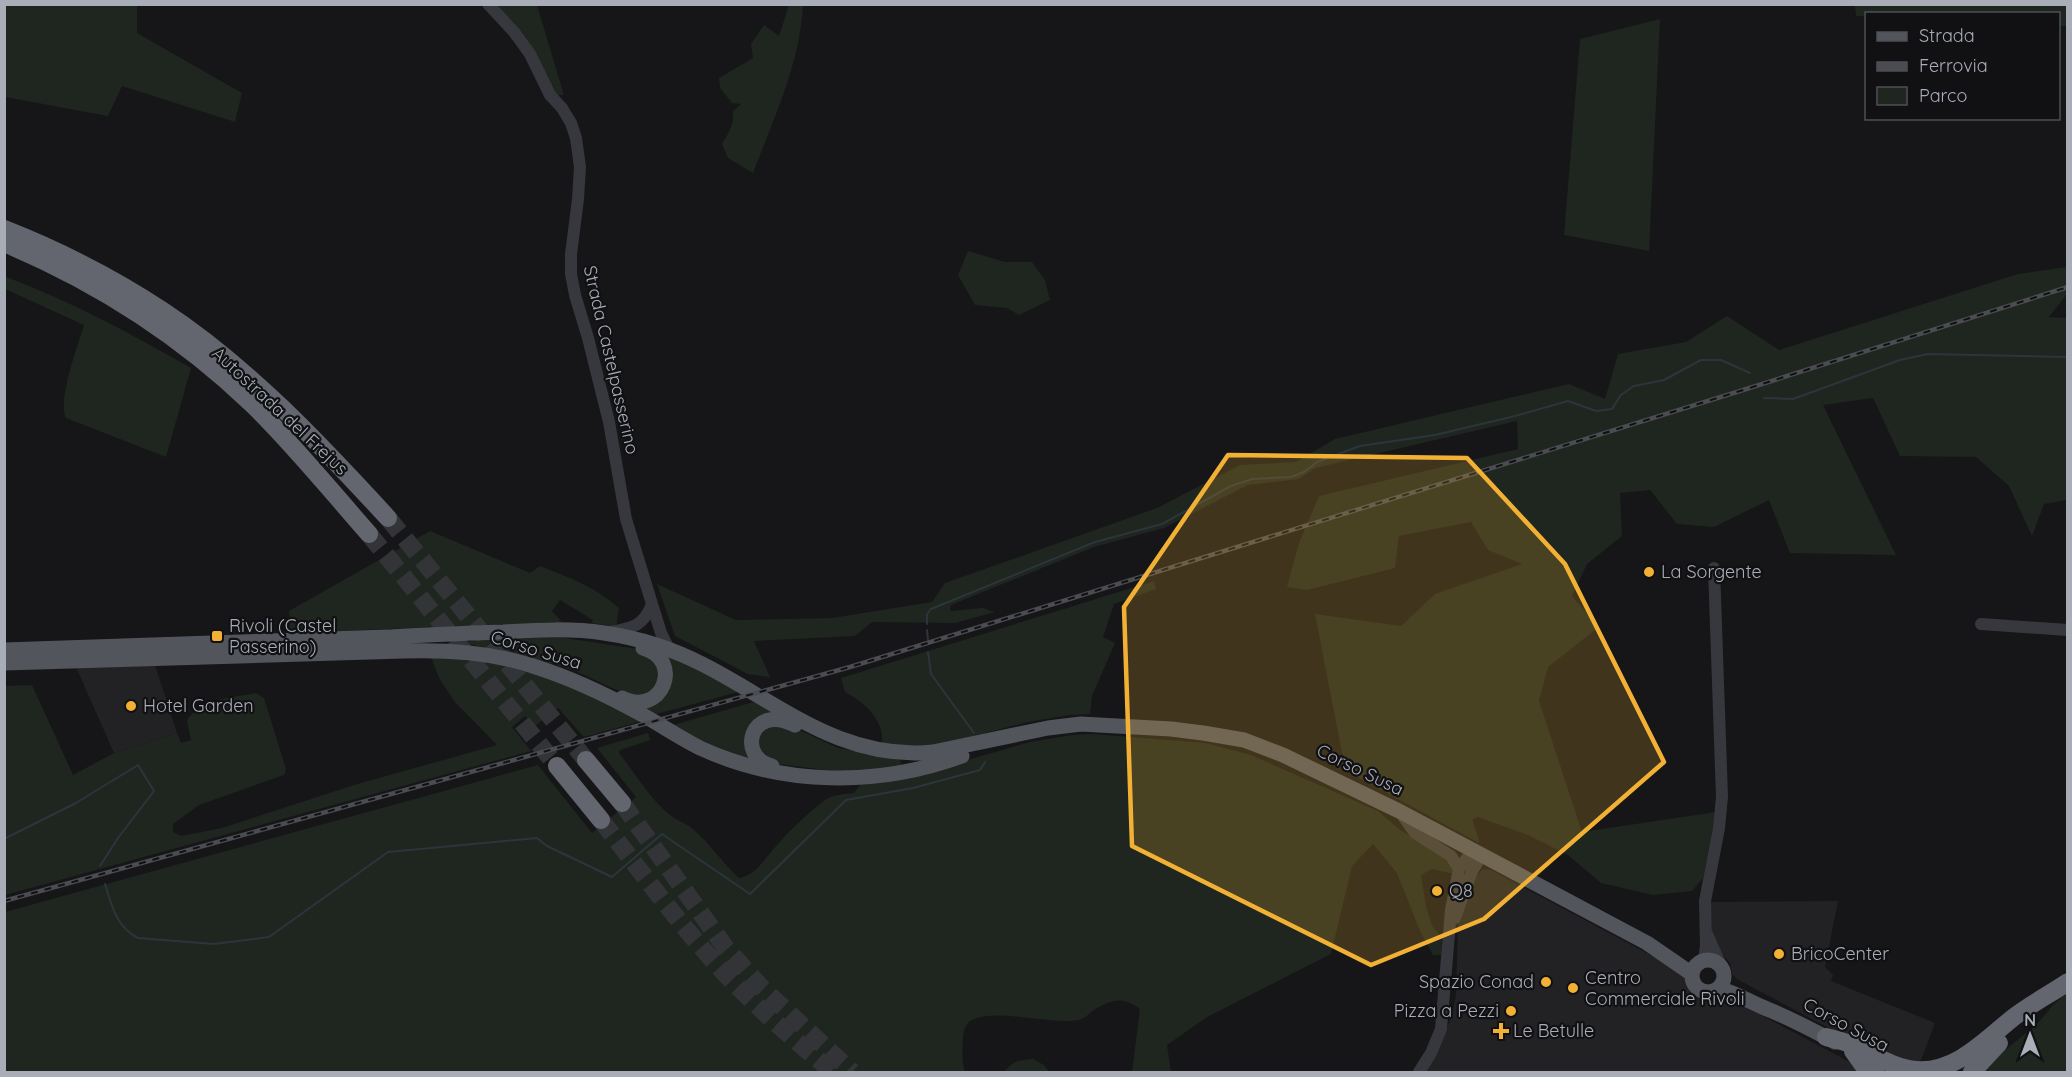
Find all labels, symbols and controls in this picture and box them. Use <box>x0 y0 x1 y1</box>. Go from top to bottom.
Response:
legend <box>1865 12 2060 120</box>
text: Strada <box>1919 24 1975 47</box>
text: Ferrovia <box>1919 54 1988 77</box>
text: Parco <box>1919 84 1967 107</box>
street label: Strada Castelpasserino <box>579 263 644 456</box>
street label: Autostrada del Frejus <box>207 342 353 480</box>
place label: La Sorgente <box>1661 560 1762 583</box>
marker: La Sorgente <box>1642 565 1656 579</box>
place label: Rivoli (Castel Passerino) <box>229 614 336 658</box>
street label: Corso Susa <box>488 625 584 674</box>
marker: Rivoli (Castel Passerino) <box>210 629 224 643</box>
place label: Hotel Garden <box>143 694 254 717</box>
marker: Hotel Garden <box>124 699 138 713</box>
street label: Corso Susa <box>1313 739 1407 800</box>
place label: Q8 <box>1449 879 1473 902</box>
marker: Q8 <box>1430 884 1444 898</box>
place label: BricoCenter <box>1791 942 1889 965</box>
marker: BricoCenter <box>1772 947 1786 961</box>
place label: Centro Commerciale Rivoli <box>1585 966 1745 1010</box>
place label: Spazio Conad <box>1419 970 1534 993</box>
marker: Spazio Conad <box>1539 975 1553 989</box>
marker: Centro Commerciale Rivoli <box>1566 981 1580 995</box>
street label: Corso Susa <box>1799 992 1893 1057</box>
place label: Pizza a Pezzi <box>1394 999 1499 1022</box>
marker: Pizza a Pezzi <box>1504 1004 1518 1018</box>
north arrow <box>2000 1005 2060 1065</box>
text: N <box>2024 1010 2036 1030</box>
place label: Le Betulle <box>1513 1019 1594 1042</box>
marker: Le Betulle <box>1494 1024 1508 1038</box>

